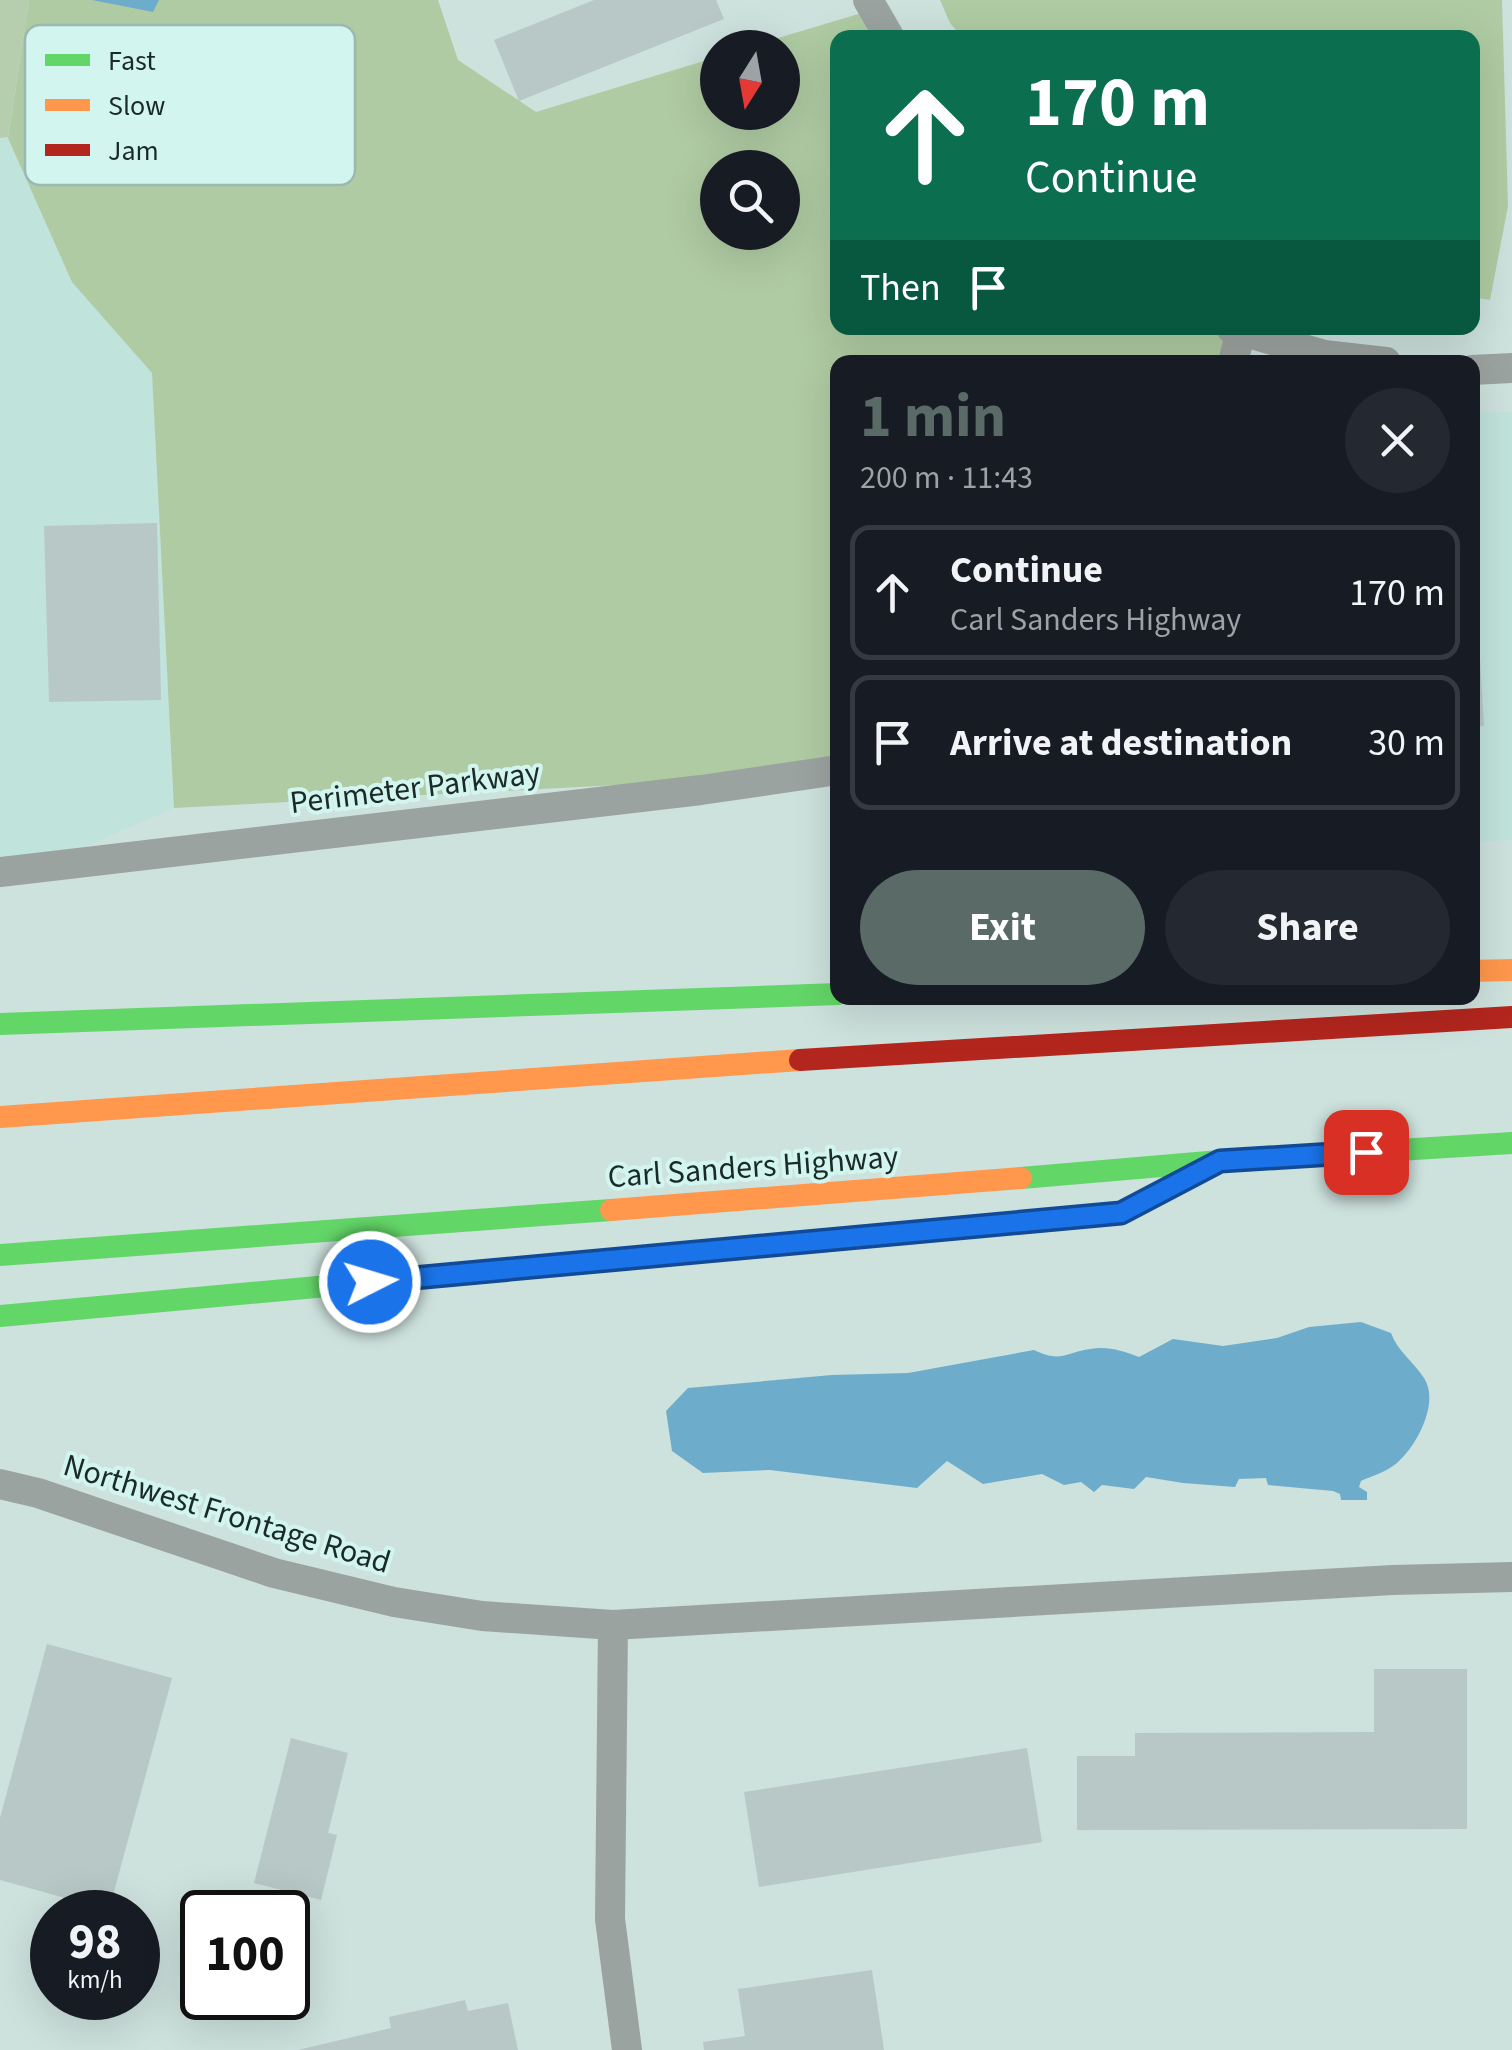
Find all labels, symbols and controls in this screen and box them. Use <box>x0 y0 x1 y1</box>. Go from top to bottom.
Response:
legend <box>25 25 355 185</box>
north arrow <box>700 30 800 130</box>
map controls <box>700 30 800 250</box>
text: Fast <box>108 41 156 81</box>
text: 170 m <box>1025 53 1210 153</box>
icon: ahead <box>860 70 990 200</box>
text: Slow <box>108 86 165 126</box>
text: Jam <box>108 131 159 171</box>
text: Continue <box>1025 146 1197 210</box>
button: search <box>700 150 800 250</box>
icon: arrive <box>961 260 1016 315</box>
text: Then <box>860 261 941 315</box>
text: 1 min <box>860 375 1006 460</box>
button: close <box>1345 388 1450 493</box>
text: 200 m · 11:43 <box>860 455 1033 501</box>
text: Continue <box>950 543 1103 597</box>
icon: ahead <box>865 565 920 620</box>
text: 170 m <box>1349 566 1445 620</box>
text: Carl Sanders Highway <box>950 597 1241 643</box>
icon: arrive <box>865 715 920 770</box>
text: Arrive at destination <box>950 716 1292 770</box>
text: 30 m <box>1368 716 1445 770</box>
street label: Perimeter Parkway <box>287 750 543 826</box>
button: Exit <box>860 870 1145 985</box>
button: Share <box>1165 870 1450 985</box>
pin <box>1324 1110 1409 1195</box>
icon: arrive <box>1339 1125 1394 1180</box>
street label: Carl Sanders Highway <box>606 1134 900 1200</box>
position arrow <box>318 1230 422 1334</box>
street label: Northwest Frontage Road <box>58 1442 396 1586</box>
speed limit sign: 100 <box>180 1890 310 2020</box>
text: 98 <box>69 1907 121 1978</box>
text: km/h <box>67 1962 123 1998</box>

